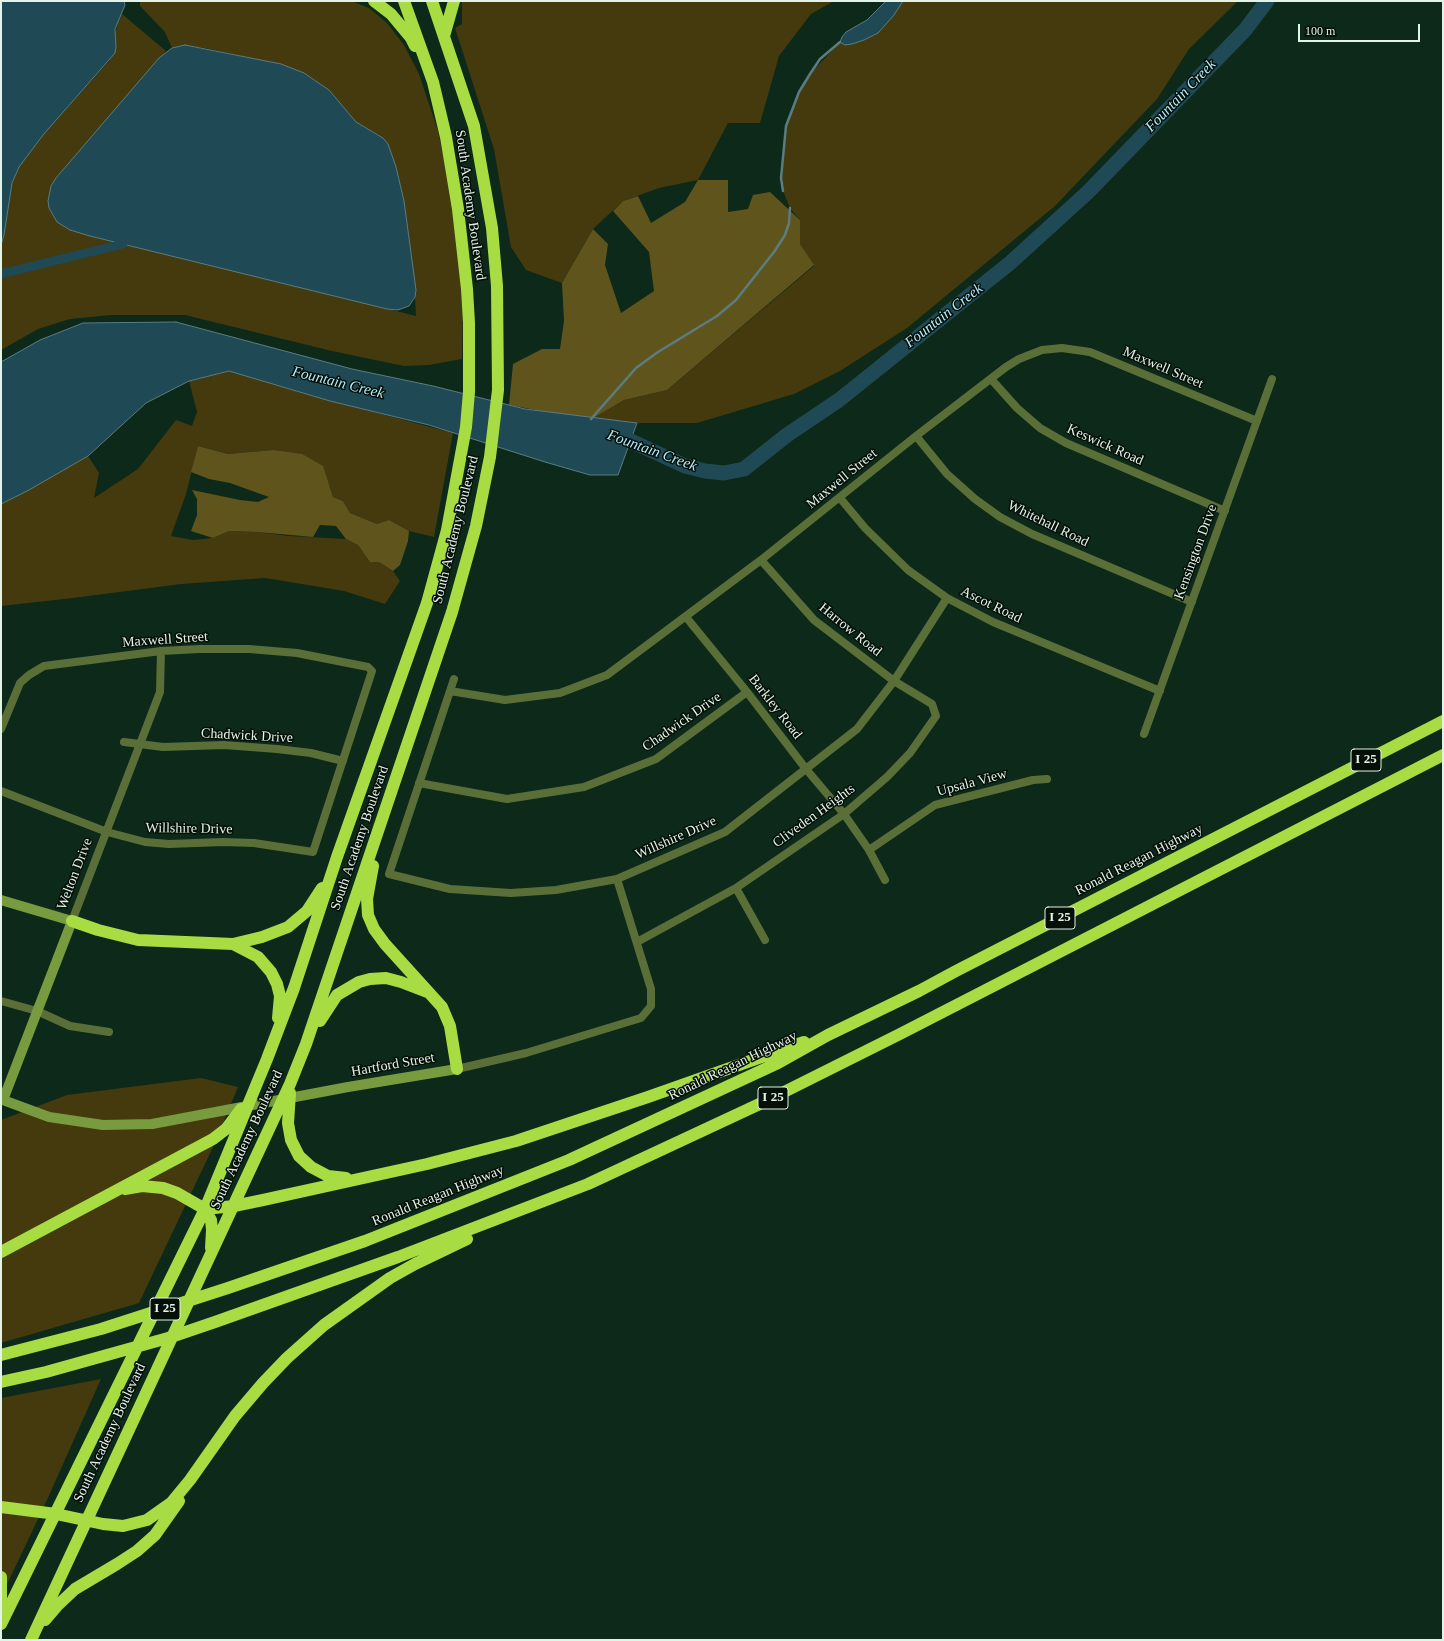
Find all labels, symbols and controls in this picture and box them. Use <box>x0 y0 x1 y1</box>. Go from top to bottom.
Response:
scale bar <box>1300 16 1422 42</box>
text: 100 m <box>1305 24 1335 38</box>
water label: Fountain Creek <box>1142 56 1220 136</box>
street label: South Academy Boulevard <box>451 129 489 281</box>
water label: Fountain Creek <box>901 280 987 352</box>
street label: Maxwell Street <box>1120 343 1206 393</box>
water label: Fountain Creek <box>290 363 386 403</box>
street label: Keswick Road <box>1064 421 1146 469</box>
water label: Fountain Creek <box>605 426 699 476</box>
street label: Maxwell Street <box>803 445 881 513</box>
street label: South Academy Boulevard <box>430 454 482 606</box>
street label: Whitehall Road <box>1005 497 1091 551</box>
street label: Kensington Drive <box>1171 502 1221 602</box>
street label: Ascot Road <box>958 583 1024 627</box>
street label: Harrow Road <box>815 600 885 660</box>
street label: Maxwell Street <box>122 629 208 651</box>
street label: Barkley Road <box>745 671 805 743</box>
street label: Chadwick Drive <box>639 689 725 755</box>
street label: Chadwick Drive <box>201 725 293 747</box>
road number: I 25 <box>1351 749 1381 771</box>
street label: South Academy Boulevard <box>327 764 393 912</box>
street label: Upsala View <box>935 766 1009 800</box>
street label: Cliveden Heights <box>770 781 858 851</box>
street label: Willshire Drive <box>633 813 719 863</box>
street label: Willshire Drive <box>145 820 233 838</box>
street label: Ronald Reagan Highway <box>1072 821 1206 899</box>
street label: Welton Drive <box>54 836 96 912</box>
road number: I 25 <box>1045 907 1075 929</box>
street label: Ronald Reagan Highway <box>666 1028 800 1104</box>
street label: Hartford Street <box>350 1049 436 1081</box>
street label: South Academy Boulevard <box>207 1068 287 1212</box>
road number: I 25 <box>758 1087 788 1109</box>
street label: Ronald Reagan Highway <box>370 1162 506 1230</box>
road number: I 25 <box>150 1298 180 1320</box>
street label: South Academy Boulevard <box>70 1361 150 1505</box>

